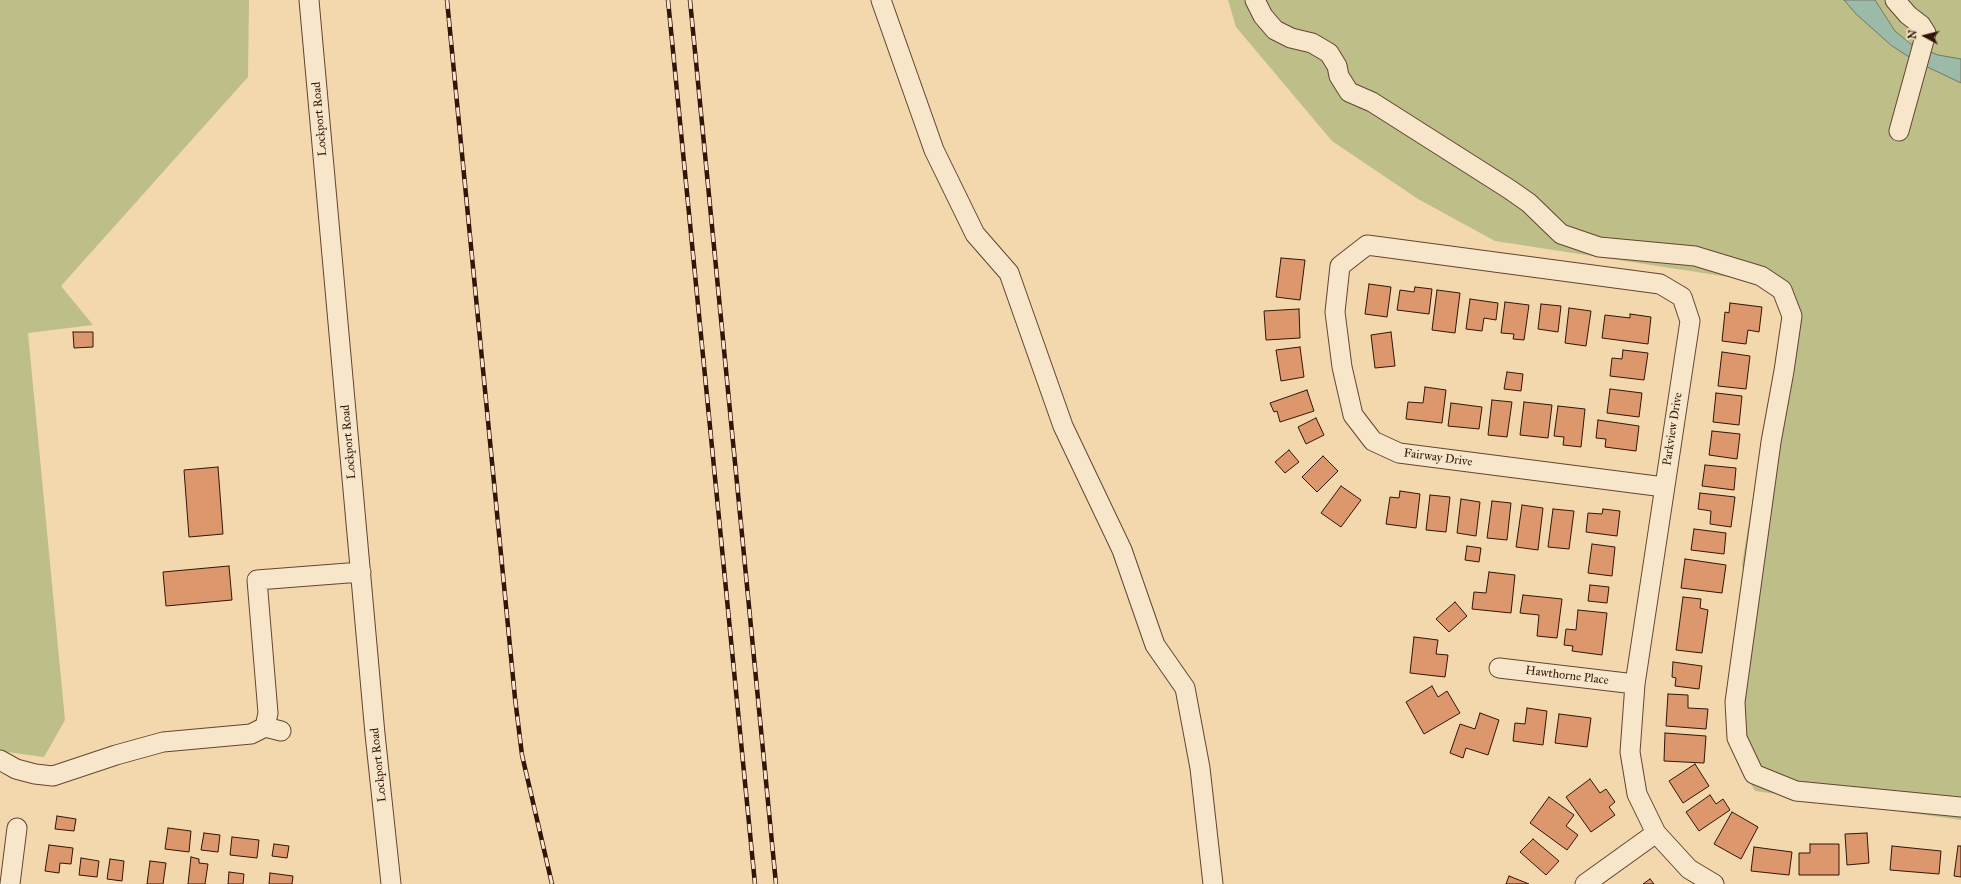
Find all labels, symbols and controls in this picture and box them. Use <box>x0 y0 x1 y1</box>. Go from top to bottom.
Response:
north arrow <box>1905 16 1945 56</box>
text: N <box>1906 29 1920 40</box>
street label: Lockport Road <box>310 81 330 157</box>
street label: Parkview Drive <box>1660 391 1686 467</box>
street label: Lockport Road <box>339 404 359 480</box>
street label: Fairway Drive <box>1403 446 1473 470</box>
street label: Hawthorne Place <box>1524 664 1610 688</box>
street label: Lockport Road <box>368 727 390 803</box>

